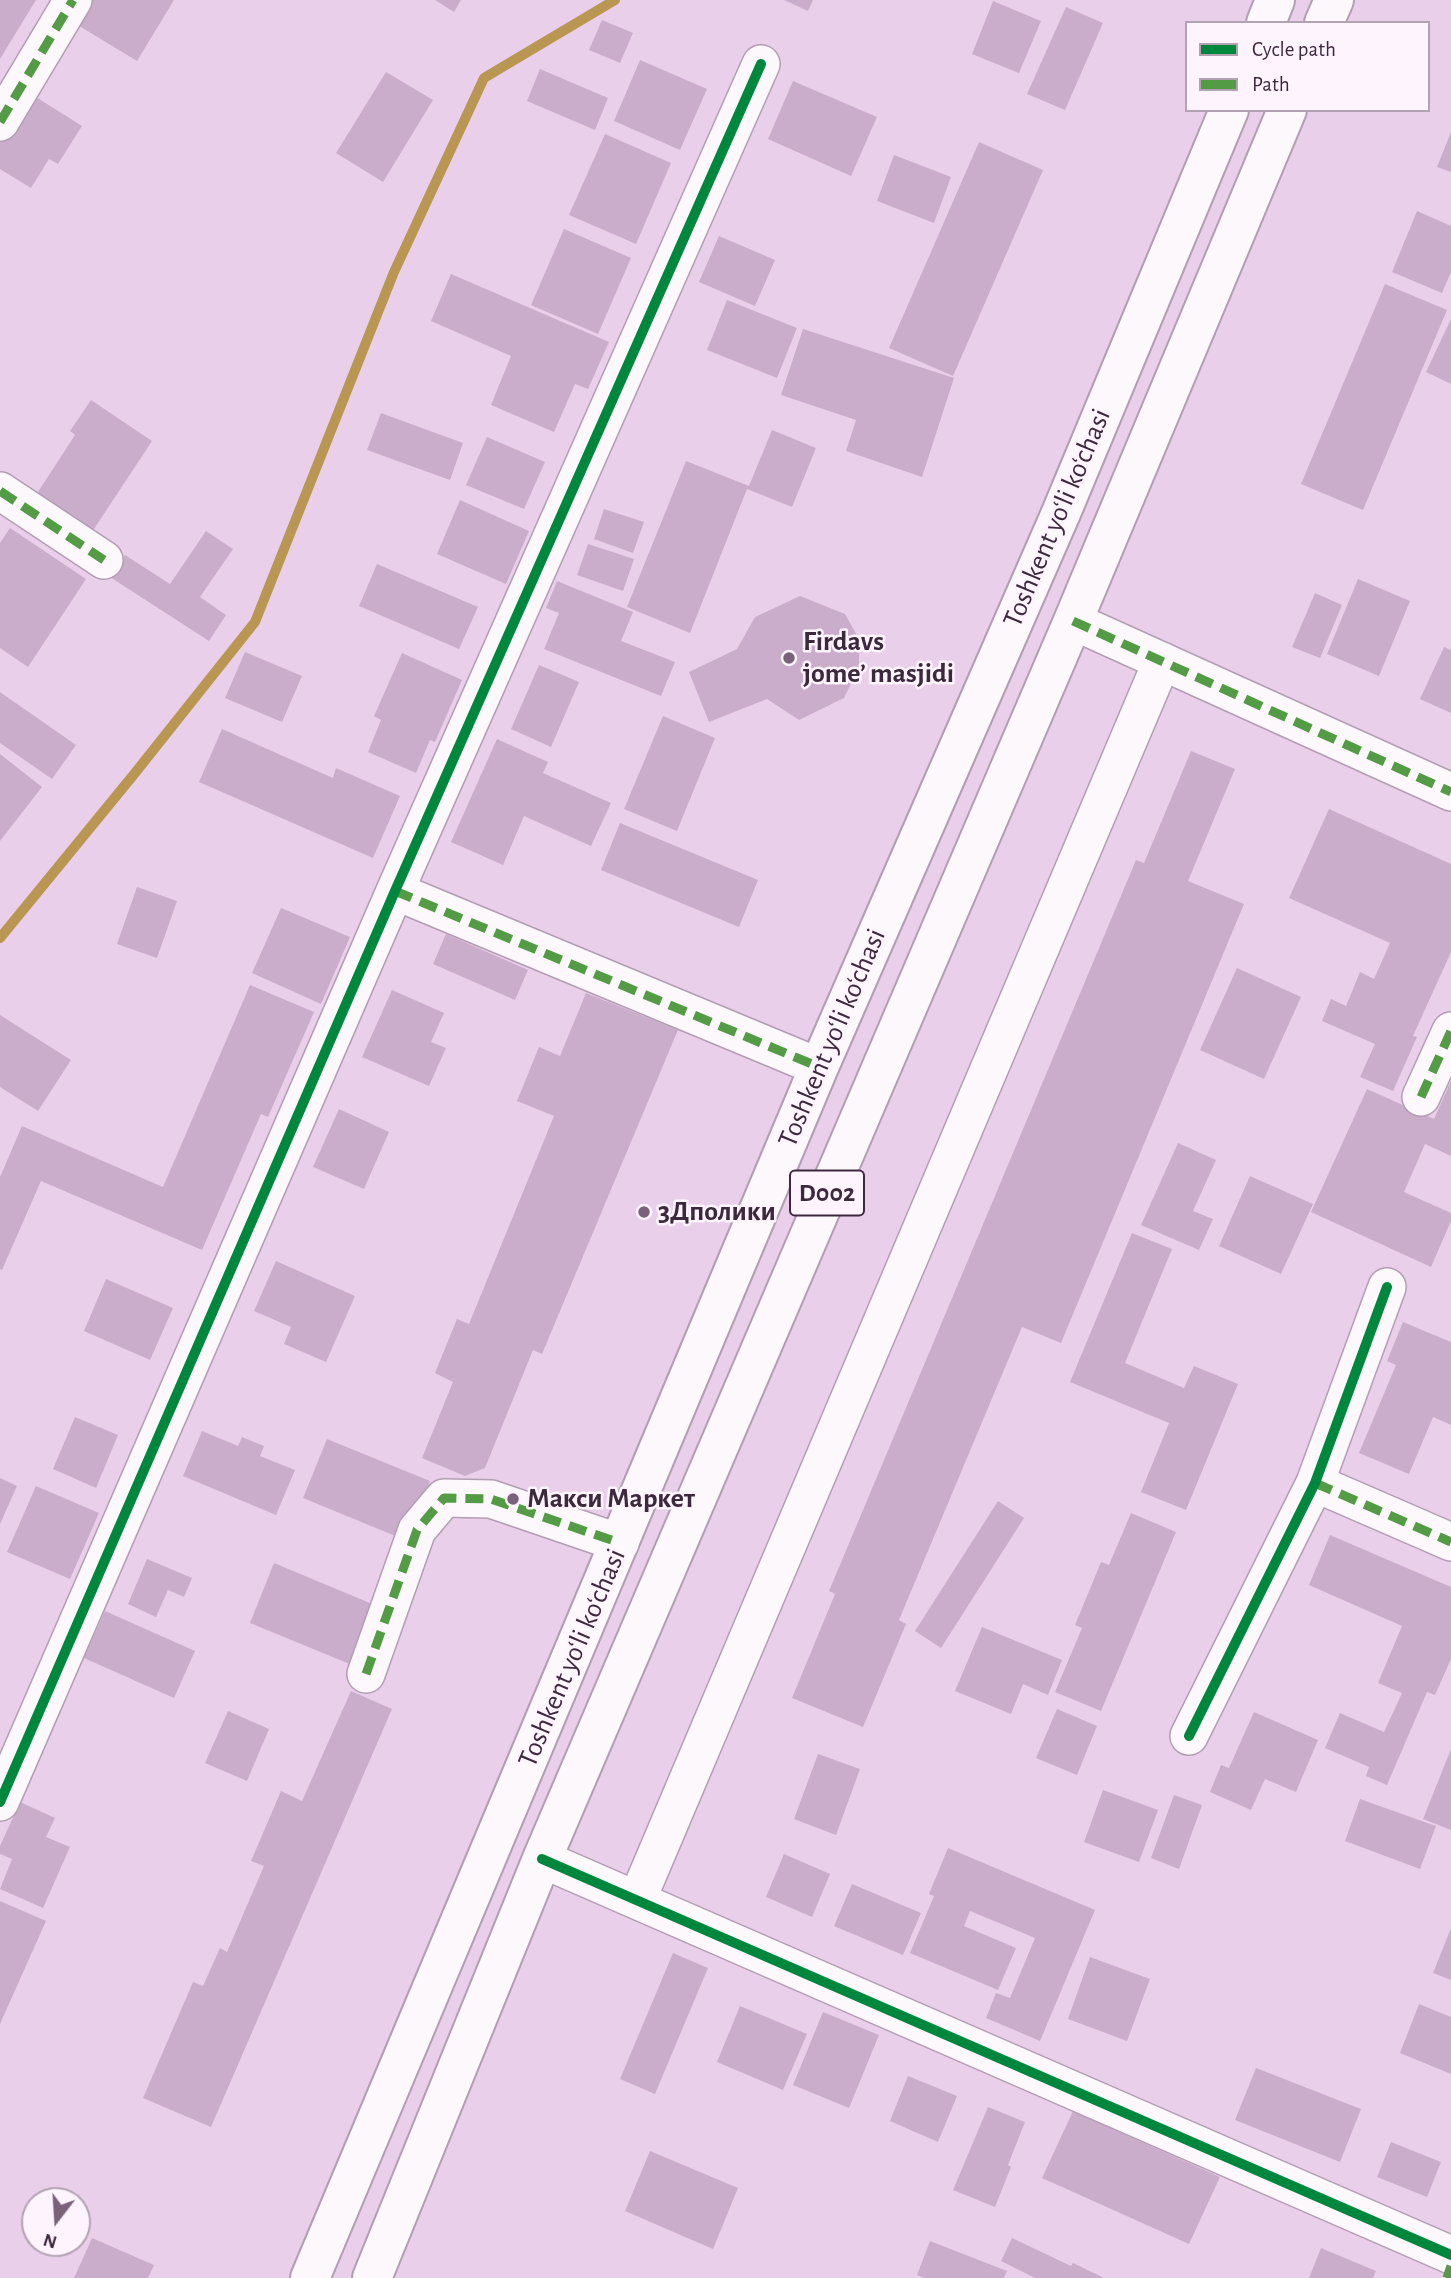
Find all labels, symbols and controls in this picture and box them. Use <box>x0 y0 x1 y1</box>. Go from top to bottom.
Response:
legend <box>1185 21 1430 112</box>
text: Cycle path <box>1252 39 1336 60</box>
text: Path <box>1252 74 1290 95</box>
street label: Toshkent yo‘li ko‘chasi <box>996 404 1118 632</box>
place label: Firdavs jome’ masjidi <box>803 625 954 691</box>
marker: Firdavs jome’ masjidi <box>781 650 797 666</box>
street label: Toshkent yo‘li ko‘chasi <box>771 924 893 1152</box>
road number: D002 <box>790 1170 864 1216</box>
place label: 3Дполики <box>658 1195 776 1229</box>
marker: 3Дполики <box>636 1204 652 1220</box>
place label: Макси Маркет <box>527 1482 695 1516</box>
marker: Макси Маркет <box>505 1491 521 1507</box>
street label: Toshkent yo‘li ko‘chasi <box>511 1544 633 1772</box>
north arrow <box>21 2187 91 2257</box>
text: N <box>41 2230 59 2252</box>

